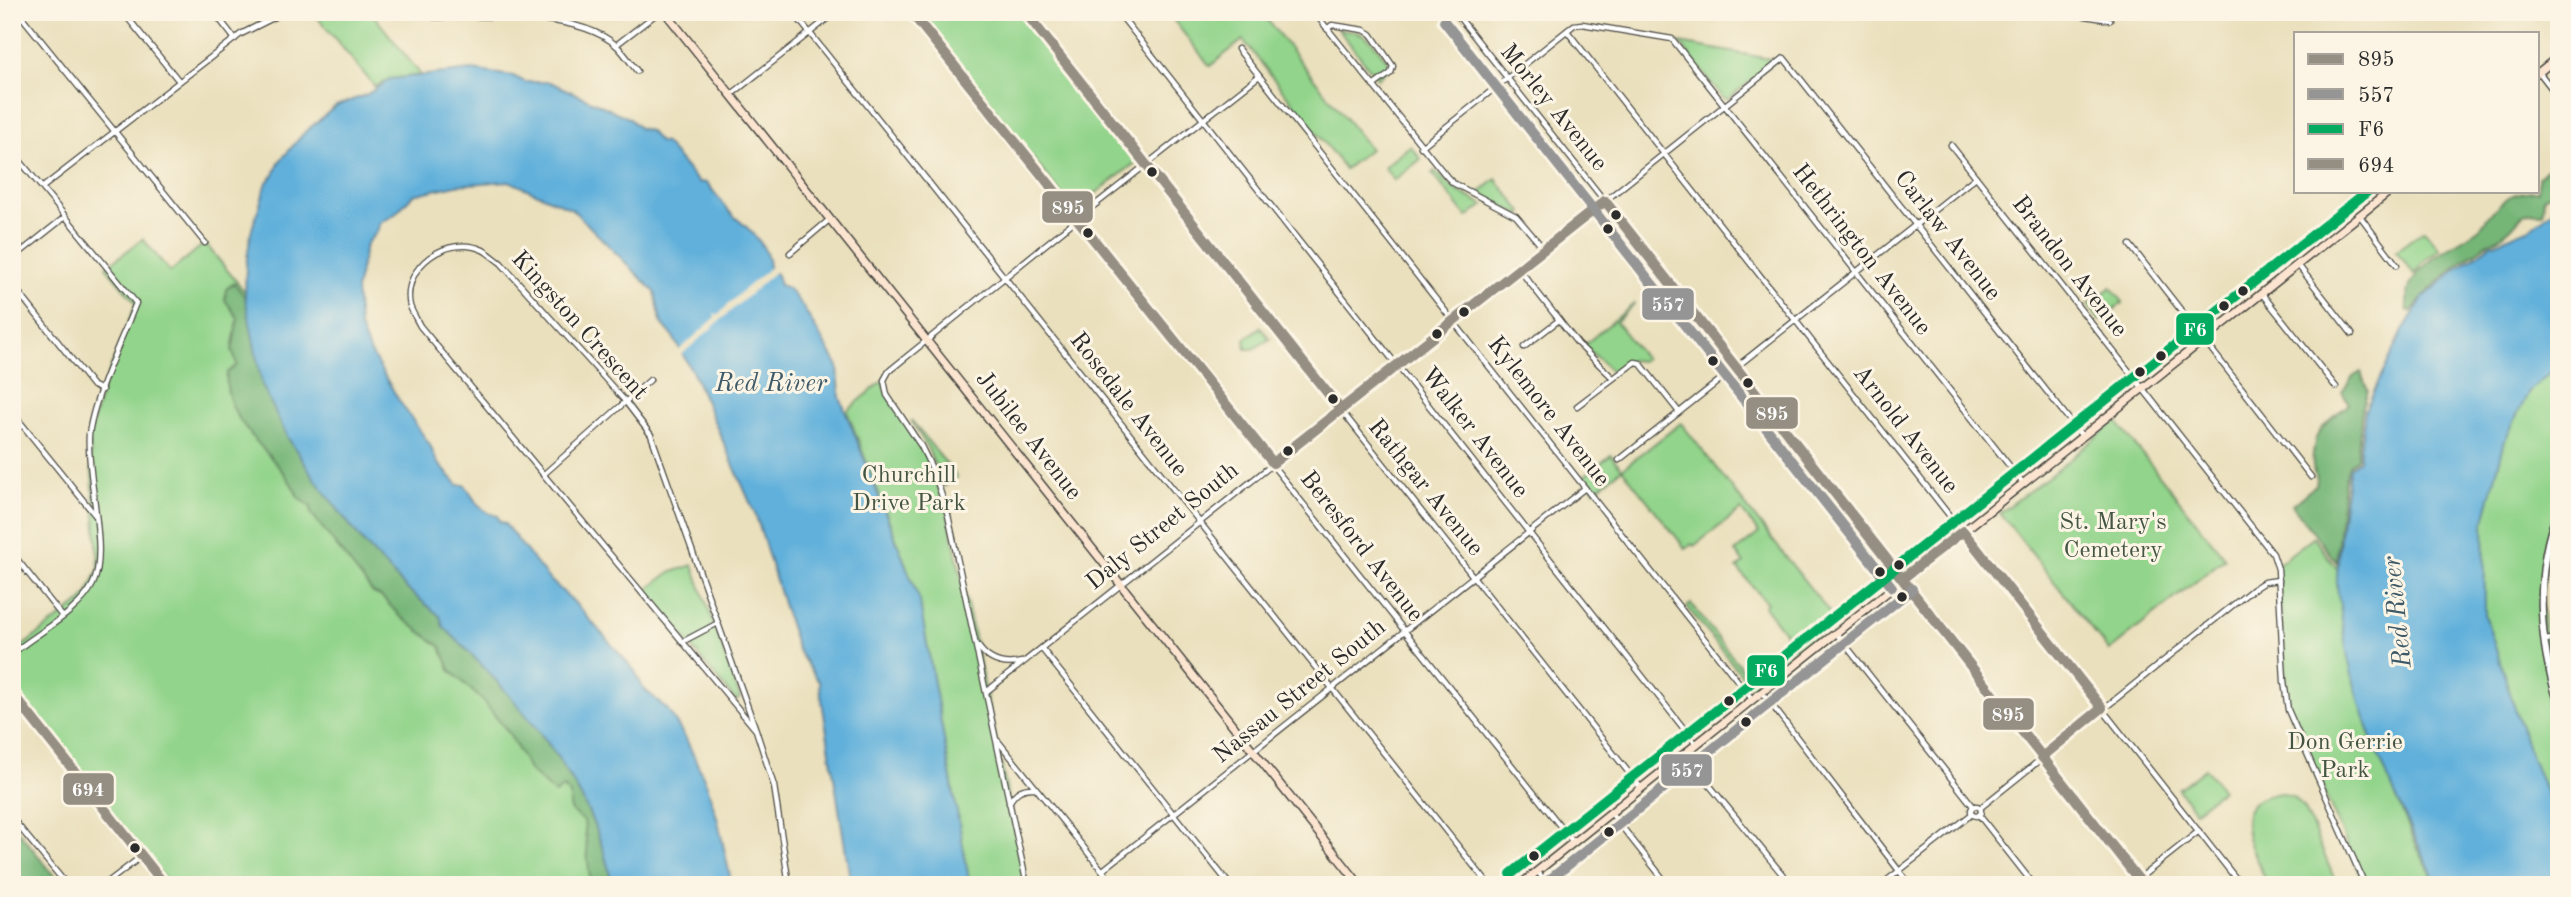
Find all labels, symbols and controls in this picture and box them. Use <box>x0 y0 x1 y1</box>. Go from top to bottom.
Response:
legend <box>2294 32 2540 192</box>
street label: Morley Avenue <box>1495 40 1611 176</box>
text: 895 <box>2358 50 2395 71</box>
text: 557 <box>2358 86 2395 107</box>
text: F6 <box>2358 120 2384 141</box>
text: 694 <box>2358 156 2395 177</box>
street label: Hethrington Avenue <box>1787 160 1935 340</box>
unlabelled marker <box>1145 165 1159 179</box>
street label: Carlaw Avenue <box>1889 167 2005 305</box>
line badge: 895 <box>1041 190 1094 224</box>
street label: Brandon Avenue <box>2007 192 2131 342</box>
text: 895 <box>1051 200 1085 219</box>
unlabelled marker <box>1609 208 1623 222</box>
unlabelled marker <box>1601 222 1615 236</box>
unlabelled marker <box>1081 226 1095 240</box>
street label: Kingston Crescent <box>506 247 652 405</box>
unlabelled marker <box>2236 284 2250 298</box>
line badge: 557 <box>1641 287 1695 321</box>
text: 557 <box>1651 297 1685 316</box>
unlabelled marker <box>2217 299 2231 313</box>
unlabelled marker <box>1457 305 1471 319</box>
line badge: F6 <box>2175 312 2215 346</box>
text: F6 <box>2183 322 2207 341</box>
unlabelled marker <box>1430 327 1444 341</box>
street label: Rosedale Avenue <box>1065 329 1191 481</box>
street label: Kylemore Avenue <box>1482 332 1614 492</box>
unlabelled marker <box>2154 349 2168 363</box>
unlabelled marker <box>1706 354 1720 368</box>
street label: Arnold Avenue <box>1848 362 1962 498</box>
street label: Walker Avenue <box>1416 363 1532 503</box>
unlabelled marker <box>2133 365 2147 379</box>
street label: Jubilee Avenue <box>971 367 1085 505</box>
water label: Red River <box>714 371 828 397</box>
unlabelled marker <box>1741 376 1755 390</box>
unlabelled marker <box>1326 392 1340 406</box>
line badge: 895 <box>1745 396 1799 430</box>
text: 895 <box>1755 406 1789 425</box>
street label: Rathgar Avenue <box>1363 415 1487 561</box>
unlabelled marker <box>1281 444 1295 458</box>
street label: Daly Street South <box>1082 459 1244 595</box>
park label: Churchill Drive Park <box>852 464 966 516</box>
street label: Beresford Avenue <box>1295 467 1427 627</box>
park label: St. Mary's Cemetery <box>2059 511 2167 563</box>
water label: Red River <box>2379 554 2417 670</box>
unlabelled marker <box>1892 558 1906 572</box>
unlabelled marker <box>1873 565 1887 579</box>
unlabelled marker <box>1895 590 1909 604</box>
street label: Nassau Street South <box>1209 615 1391 769</box>
line badge: F6 <box>1746 654 1786 687</box>
text: F6 <box>1754 663 1778 682</box>
unlabelled marker <box>1722 694 1736 708</box>
line badge: 895 <box>1982 697 2035 731</box>
text: 895 <box>1991 707 2025 726</box>
unlabelled marker <box>1739 715 1753 729</box>
park label: Don Gerrie Park <box>2287 731 2403 783</box>
line badge: 557 <box>1660 753 1713 787</box>
text: 557 <box>1670 763 1704 782</box>
line badge: 694 <box>62 772 115 806</box>
text: 694 <box>71 782 105 801</box>
unlabelled marker <box>1602 825 1616 839</box>
unlabelled marker <box>128 841 142 855</box>
unlabelled marker <box>1527 849 1541 863</box>

